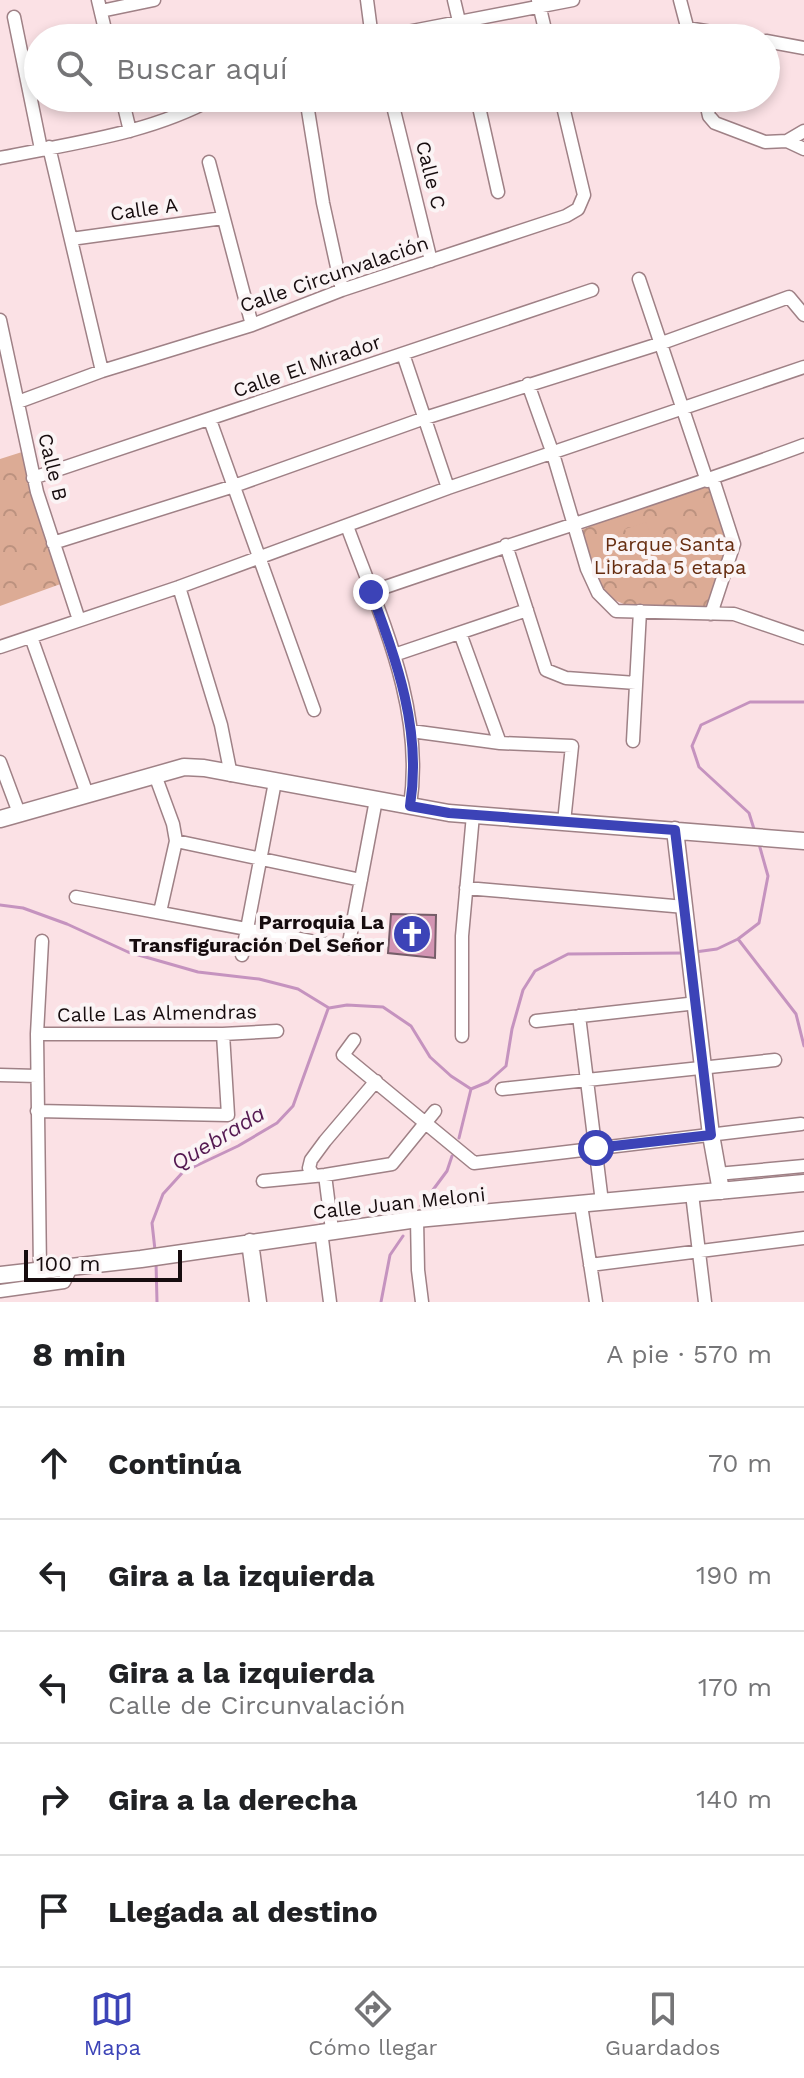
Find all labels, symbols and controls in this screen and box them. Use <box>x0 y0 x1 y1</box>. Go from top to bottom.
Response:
search box <box>24 24 780 112</box>
icon: search <box>52 46 96 90</box>
text: Buscar aquí <box>116 51 288 86</box>
street label: Calle C <box>411 138 451 212</box>
street label: Calle A <box>109 192 179 226</box>
street label: Calle Circunvalación <box>236 230 432 318</box>
street label: Calle El Mirador <box>230 329 384 403</box>
street label: Calle B <box>33 431 73 503</box>
park label: Parque Santa Librada 5 etapa <box>594 532 746 579</box>
route end <box>353 574 389 610</box>
place label: Parroquia La Transfiguración Del Señor <box>129 910 384 957</box>
church icon: Parroquia La Transfiguración Del Señor <box>391 913 433 955</box>
street label: Calle Las Almendras <box>57 999 257 1027</box>
water label: Quebrada <box>167 1100 269 1176</box>
route start <box>578 1130 614 1166</box>
street label: Calle Juan Meloni <box>311 1182 487 1224</box>
scale bar <box>24 1246 182 1282</box>
text: 100 m <box>36 1251 100 1276</box>
text: 8 min <box>32 1334 126 1374</box>
text: A pie · 570 m <box>606 1339 772 1369</box>
icon: ahead <box>32 1441 76 1485</box>
text: Continúa <box>108 1446 241 1481</box>
text: 70 m <box>708 1448 772 1478</box>
icon: left <box>32 1553 76 1597</box>
text: Gira a la izquierda <box>108 1558 375 1593</box>
text: 190 m <box>696 1560 772 1590</box>
text: Gira a la izquierda <box>108 1655 375 1690</box>
icon: left <box>32 1665 76 1709</box>
text: 170 m <box>698 1672 772 1702</box>
text: Calle de Circunvalación <box>108 1690 406 1720</box>
icon: right <box>32 1777 76 1821</box>
text: Gira a la derecha <box>108 1782 357 1817</box>
text: 140 m <box>696 1784 772 1814</box>
icon: arrive <box>32 1889 76 1933</box>
text: Llegada al destino <box>108 1894 378 1929</box>
tab: Mapa <box>84 1987 141 2060</box>
tab: Cómo llegar <box>308 1987 438 2060</box>
tab: Guardados <box>605 1987 720 2060</box>

